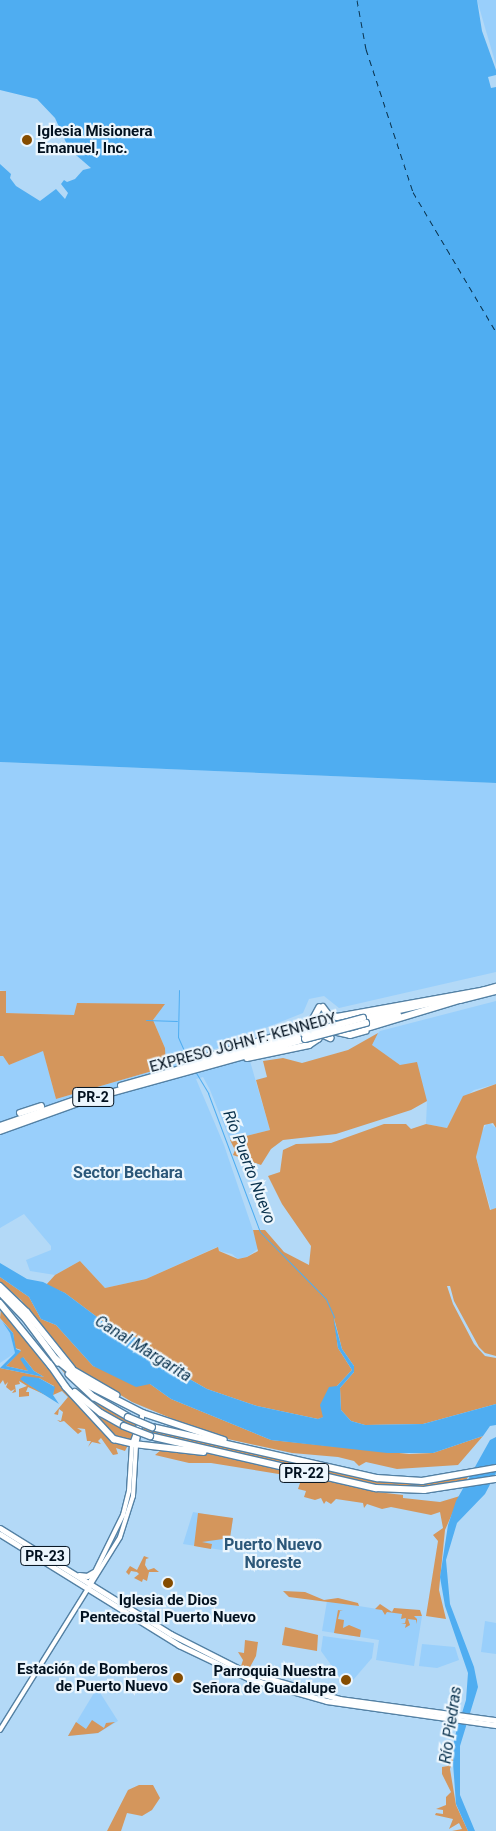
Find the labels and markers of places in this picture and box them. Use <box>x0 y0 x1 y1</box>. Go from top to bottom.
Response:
place label: Iglesia Misionera Emanuel, Inc. <box>37 122 152 157</box>
marker: Iglesia Misionera Emanuel, Inc. <box>21 134 33 146</box>
marker: Iglesia de Dios Pentecostal Puerto Nuevo <box>162 1577 174 1589</box>
place label: Iglesia de Dios Pentecostal Puerto Nuevo <box>80 1591 256 1626</box>
place label: Estación de Bomberos de Puerto Nuevo <box>17 1660 168 1695</box>
place label: Parroquia Nuestra Señora de Guadalupe <box>192 1662 336 1697</box>
marker: Estación de Bomberos de Puerto Nuevo <box>172 1672 184 1684</box>
marker: Parroquia Nuestra Señora de Guadalupe <box>340 1674 352 1686</box>

